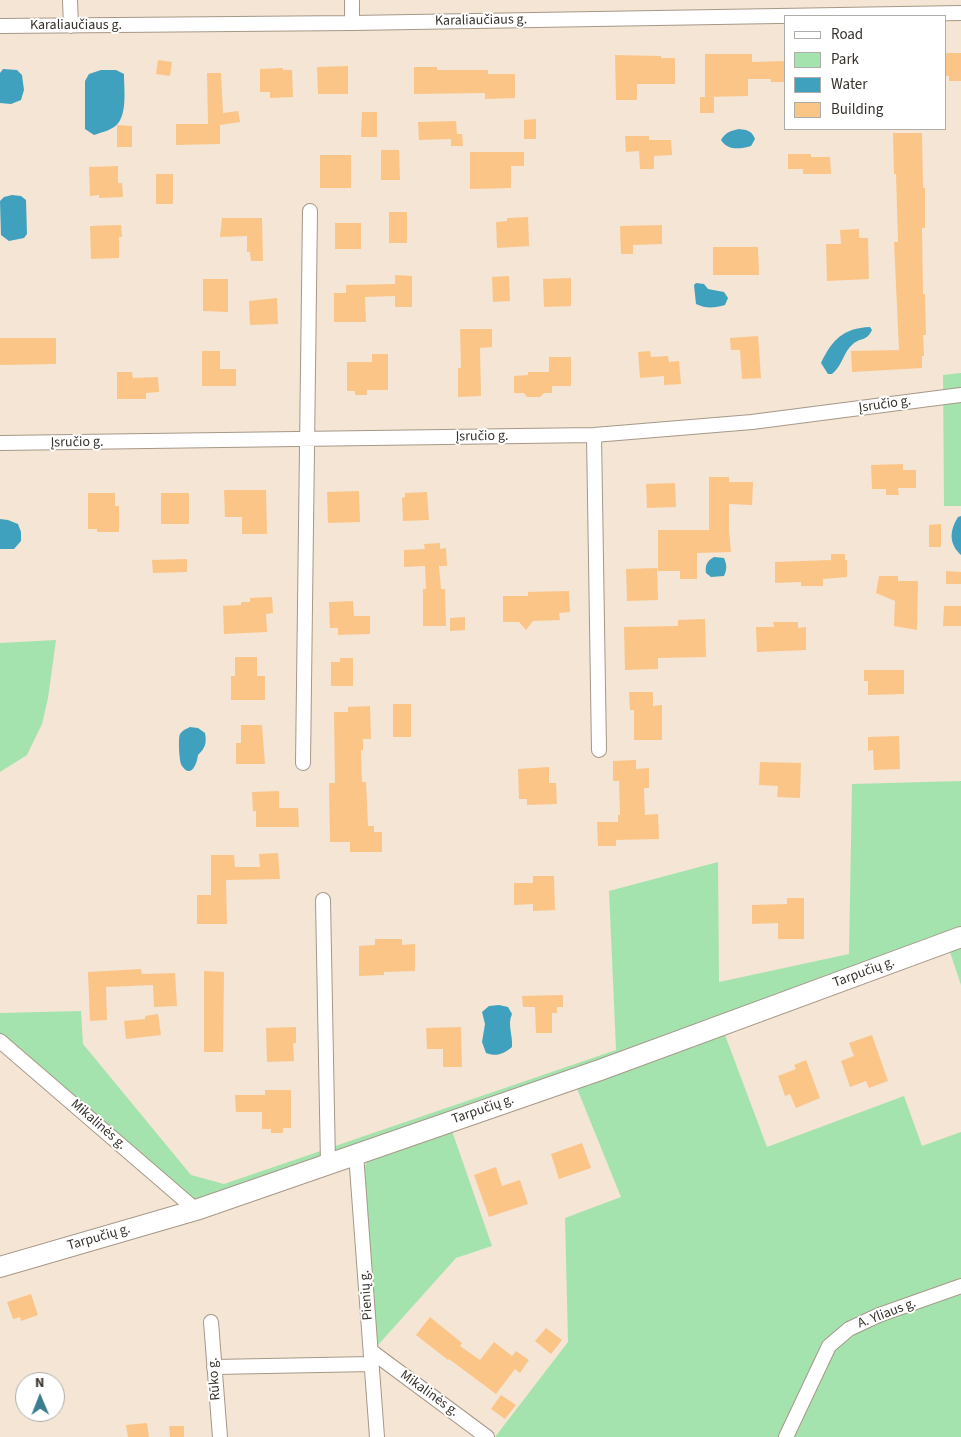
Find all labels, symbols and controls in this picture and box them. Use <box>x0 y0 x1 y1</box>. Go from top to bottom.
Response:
street label: Karaliaučiaus g. <box>435 12 527 30</box>
legend <box>784 15 946 130</box>
street label: Karaliaučiaus g. <box>30 18 122 34</box>
text: Road <box>831 24 863 45</box>
text: Park <box>831 49 859 70</box>
text: Water <box>831 74 867 95</box>
text: Building <box>831 99 883 120</box>
street label: Įsručio g. <box>858 393 912 417</box>
street label: Įsručio g. <box>455 428 509 446</box>
street label: Įsručio g. <box>50 434 104 452</box>
street label: Tarpučių g. <box>831 954 897 992</box>
street label: Tarpučių g. <box>450 1092 516 1128</box>
street label: Mikalinės g. <box>67 1096 129 1154</box>
street label: Tarpučių g. <box>66 1221 132 1255</box>
street label: Pienių g. <box>357 1269 377 1321</box>
street label: A. Yliaus g. <box>855 1295 919 1333</box>
street label: Rūko g. <box>205 1357 225 1401</box>
street label: Mikalinės g. <box>396 1367 462 1421</box>
north arrow <box>15 1372 65 1422</box>
text: N <box>35 1373 45 1393</box>

